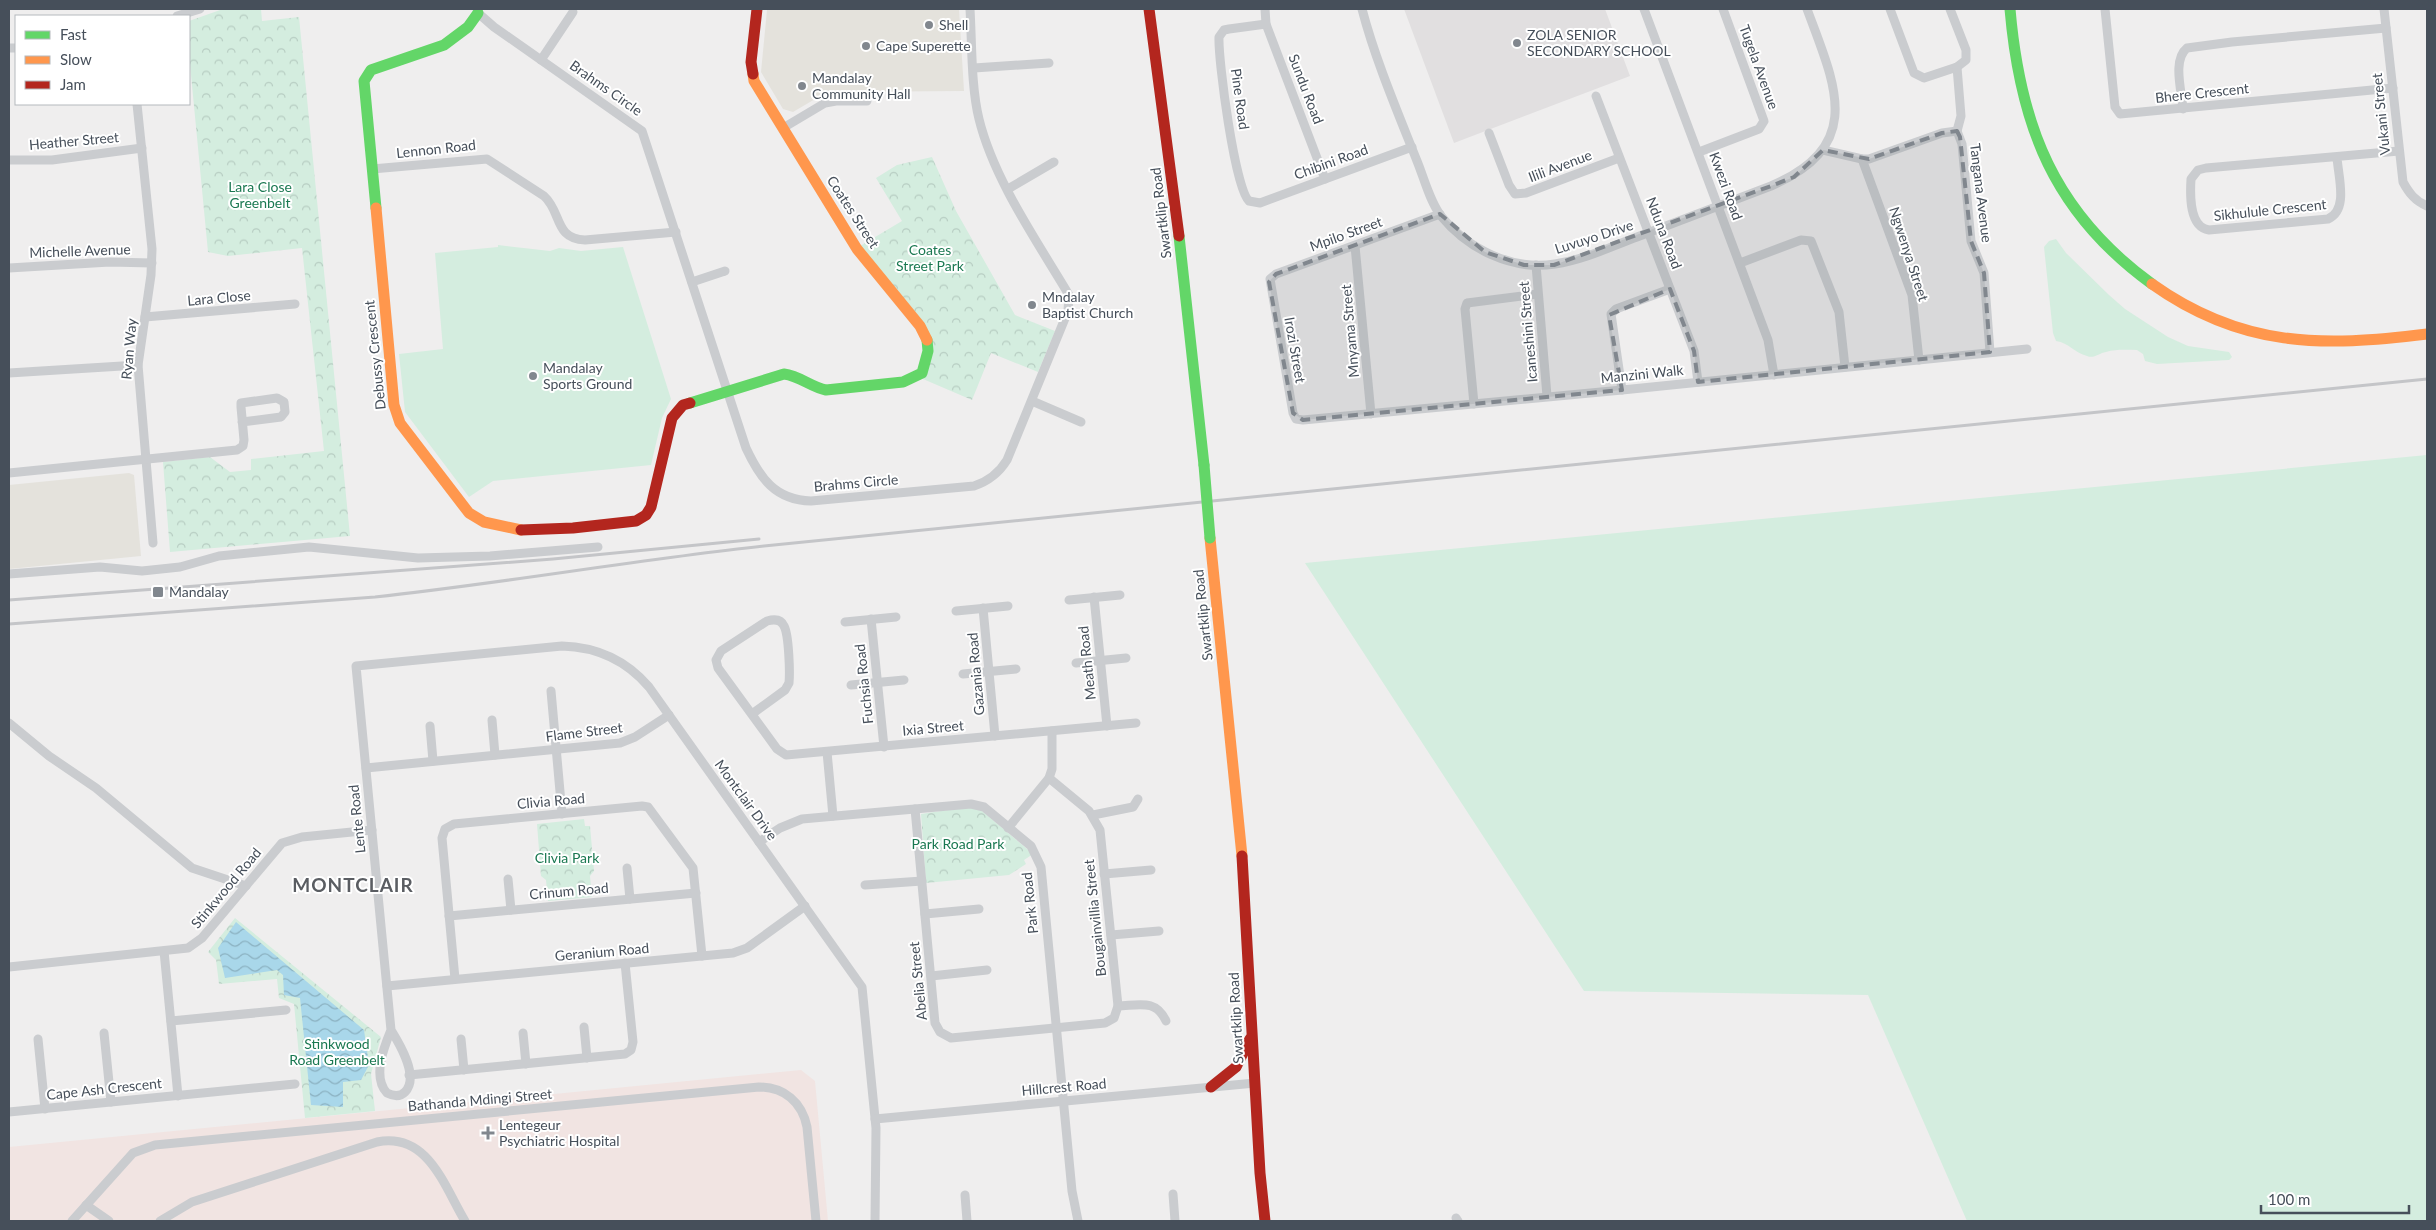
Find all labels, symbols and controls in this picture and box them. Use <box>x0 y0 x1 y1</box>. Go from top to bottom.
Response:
legend <box>15 15 190 105</box>
place label: Shell <box>939 16 968 33</box>
marker: Shell <box>923 19 935 31</box>
street label: Tugela Avenue <box>1736 22 1783 112</box>
text: Fast <box>60 25 87 43</box>
place label: ZOLA SENIOR SECONDARY SCHOOL <box>1527 26 1671 59</box>
place label: Cape Superette <box>876 37 971 54</box>
marker: ZOLA SENIOR SECONDARY SCHOOL <box>1511 37 1523 49</box>
marker: Cape Superette <box>860 40 872 52</box>
text: Slow <box>60 50 92 68</box>
street label: Sundu Road <box>1285 52 1328 126</box>
street label: Brahms Circle <box>567 56 646 119</box>
street label: Pine Road <box>1228 67 1253 131</box>
place label: Mandalay Community Hall <box>812 69 911 102</box>
street label: Vukani Street <box>2368 72 2393 156</box>
text: Jam <box>60 75 86 93</box>
street label: Bhere Crescent <box>2154 79 2250 106</box>
marker: Mandalay Community Hall <box>796 80 808 92</box>
street label: Heather Street <box>28 128 120 153</box>
street label: Lennon Road <box>395 136 477 161</box>
street label: Chibini Road <box>1291 140 1370 183</box>
street label: Tangana Avenue <box>1967 142 1996 244</box>
street label: Ilili Avenue <box>1526 146 1594 185</box>
street label: Kwezi Road <box>1706 149 1747 222</box>
street label: Swartklip Road <box>1146 167 1175 260</box>
street label: Coates Street <box>824 172 883 251</box>
park label: Lara Close Greenbelt <box>228 178 292 211</box>
street label: Nduna Road <box>1643 195 1686 271</box>
street label: Sikhulule Crescent <box>2213 195 2327 224</box>
street label: Ngwenya Street <box>1886 205 1933 303</box>
street label: Mpilo Street <box>1307 213 1384 254</box>
street label: Luvuyo Drive <box>1552 216 1635 257</box>
street label: Michelle Avenue <box>29 240 131 261</box>
park label: Coates Street Park <box>896 241 965 274</box>
street label: Icaneshini Street <box>1515 281 1540 383</box>
street label: Mnyama Street <box>1337 284 1362 378</box>
street label: Lara Close <box>186 286 251 309</box>
place label: Mndalay Baptist Church <box>1042 288 1133 321</box>
street label: Debussy Crescent <box>360 299 389 411</box>
marker: Mndalay Baptist Church <box>1026 299 1038 311</box>
street label: Irozi Street <box>1281 316 1310 384</box>
street label: Ryan Way <box>117 317 140 380</box>
place label: Mandalay Sports Ground <box>543 359 632 392</box>
street label: Manzini Walk <box>1600 361 1685 386</box>
marker: Mandalay Sports Ground <box>527 370 539 382</box>
street label: Brahms Circle <box>813 470 899 495</box>
street label: Swartklip Road <box>1189 569 1216 661</box>
place label: Mandalay <box>169 583 229 600</box>
marker: Mandalay <box>151 585 165 599</box>
street label: Meath Road <box>1074 625 1099 701</box>
street label: Gazania Road <box>963 632 988 716</box>
street label: Fuchsia Road <box>851 643 876 725</box>
street label: Ixia Street <box>902 716 964 739</box>
street label: Flame Street <box>544 718 623 745</box>
street label: Montclair Drive <box>711 756 781 843</box>
street label: Lente Road <box>344 784 369 854</box>
street label: Clivia Road <box>516 789 586 812</box>
park label: Park Road Park <box>912 835 1005 852</box>
street label: Stinkwood Road <box>187 844 264 931</box>
park label: Clivia Park <box>535 849 600 866</box>
street label: Bougainvillia Street <box>1080 859 1109 978</box>
street label: Park Road <box>1018 871 1041 935</box>
district label: MONTCLAIR <box>292 873 414 896</box>
street label: Crinum Road <box>529 879 609 902</box>
street label: Geranium Road <box>554 939 650 964</box>
street label: Abelia Street <box>905 941 930 1021</box>
street label: Swartklip Road <box>1225 972 1246 1064</box>
park label: Stinkwood Road Greenbelt <box>289 1035 385 1068</box>
street label: Cape Ash Crescent <box>45 1074 162 1103</box>
street label: Hillcrest Road <box>1021 1074 1107 1099</box>
street label: Bathanda Mdingi Street <box>407 1085 553 1114</box>
place label: Lentegeur Psychiatric Hospital <box>499 1116 620 1149</box>
marker: Lentegeur Psychiatric Hospital <box>481 1126 495 1140</box>
scale bar <box>2261 1182 2408 1214</box>
text: 100 m <box>2268 1190 2310 1208</box>

